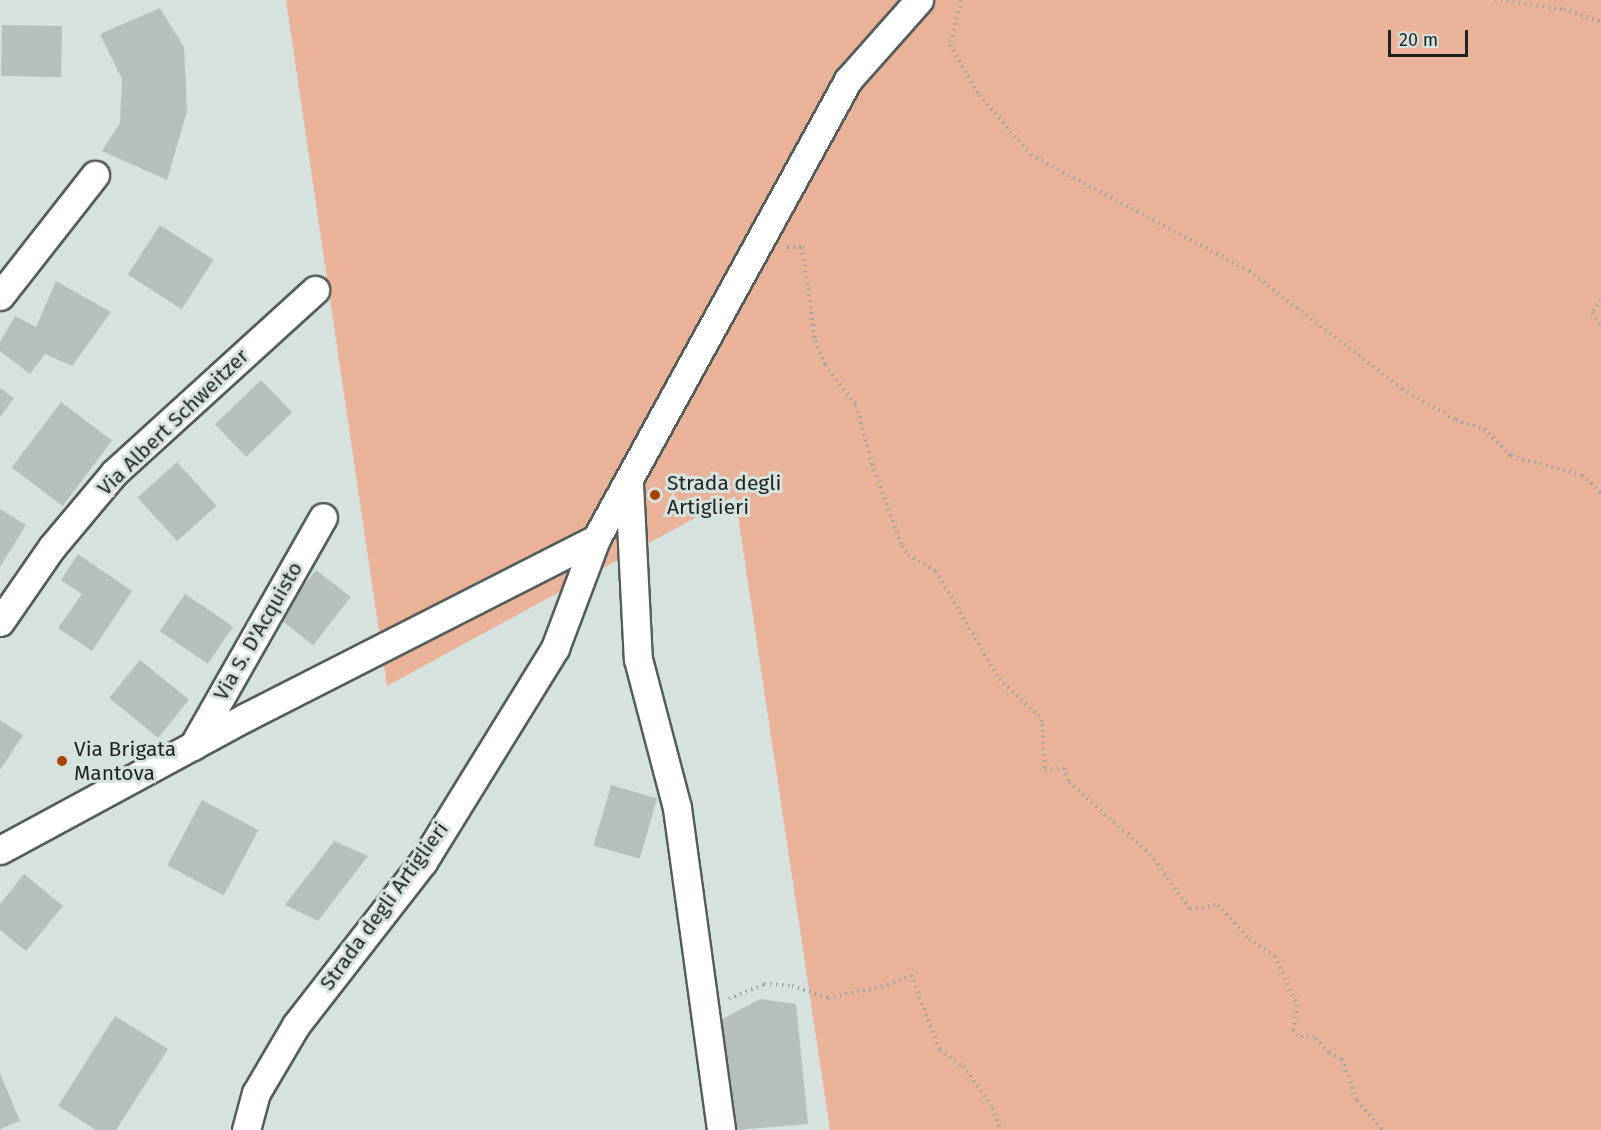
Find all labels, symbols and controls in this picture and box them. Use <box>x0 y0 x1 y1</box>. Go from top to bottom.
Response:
scale bar <box>1391 18 1470 56</box>
text: 20 m <box>1399 29 1438 51</box>
street label: Via Albert Schweitzer <box>92 343 254 501</box>
place label: Strada degli Artiglieri <box>667 470 781 520</box>
marker: Strada degli Artiglieri <box>648 488 662 502</box>
street label: Via S. D'Acquisto <box>208 557 308 705</box>
place label: Via Brigata Mantova <box>74 736 176 786</box>
marker: Via Brigata Mantova <box>55 754 69 768</box>
street label: Strada degli Artiglieri <box>314 817 454 995</box>

